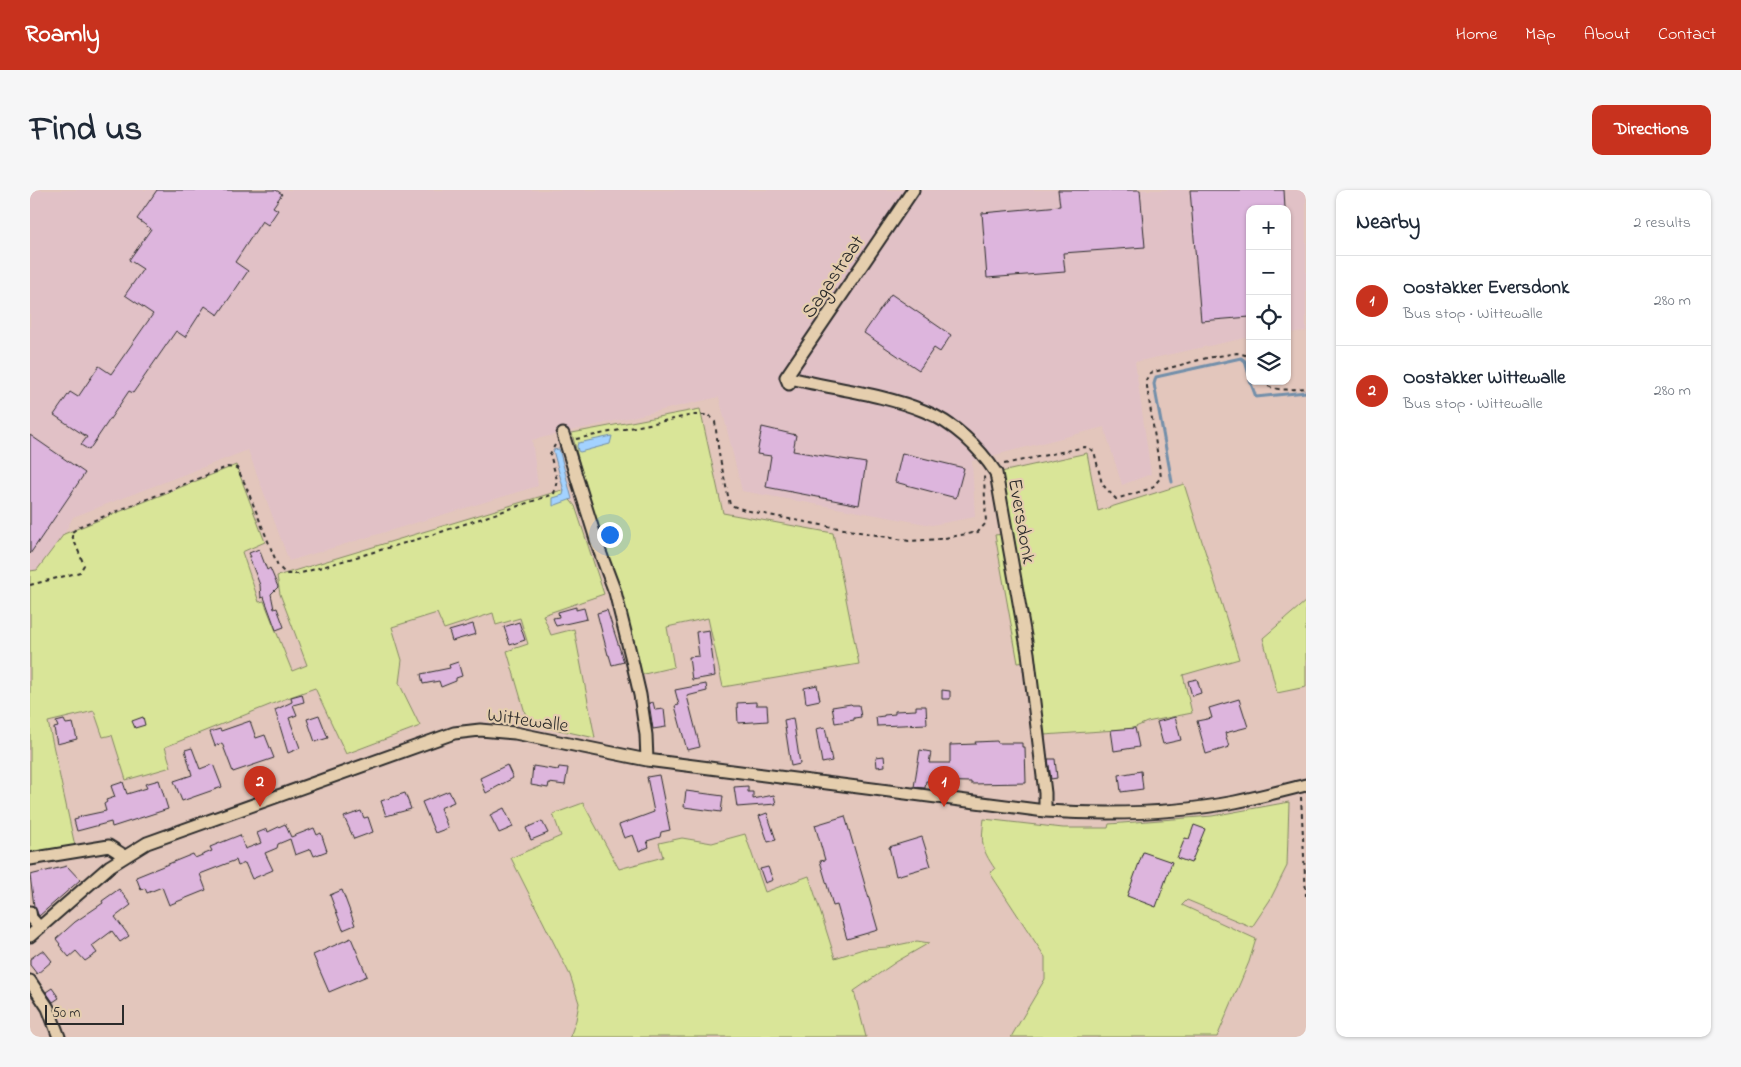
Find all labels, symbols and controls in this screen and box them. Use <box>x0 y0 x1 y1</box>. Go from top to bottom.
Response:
text: Roamly <box>25 18 100 53</box>
text: Home <box>1456 22 1497 48</box>
text: Map <box>1525 22 1556 48</box>
text: About <box>1584 22 1630 48</box>
text: Contact <box>1658 22 1716 48</box>
text: Find us <box>30 105 142 156</box>
button: Directions <box>1592 105 1711 155</box>
map controls <box>1246 205 1291 385</box>
button: + <box>1246 205 1291 250</box>
text: Nearby <box>1356 208 1420 238</box>
text: 2 results <box>1633 211 1691 235</box>
street label: Sagastraat <box>796 230 874 325</box>
button: − <box>1246 250 1291 295</box>
text: Oostakker Eversdonk <box>1403 275 1569 302</box>
text: 1 <box>1369 289 1375 313</box>
text: 280 m <box>1654 289 1691 313</box>
button: locate <box>1246 295 1291 340</box>
text: Bus stop · Wittewalle <box>1403 302 1543 326</box>
button: layers <box>1246 340 1291 385</box>
text: Oostakker Wittewalle <box>1403 365 1565 392</box>
text: 2 <box>1368 379 1376 403</box>
text: 280 m <box>1654 379 1691 403</box>
text: Bus stop · Wittewalle <box>1403 392 1543 416</box>
street label: Eversdonk <box>999 477 1042 567</box>
your location <box>597 522 623 548</box>
street label: Wittewalle <box>485 701 570 742</box>
pin: 2 <box>244 766 276 807</box>
pin: 1 <box>928 766 960 807</box>
scale bar <box>45 1002 124 1025</box>
text: 50 m <box>52 1003 80 1024</box>

